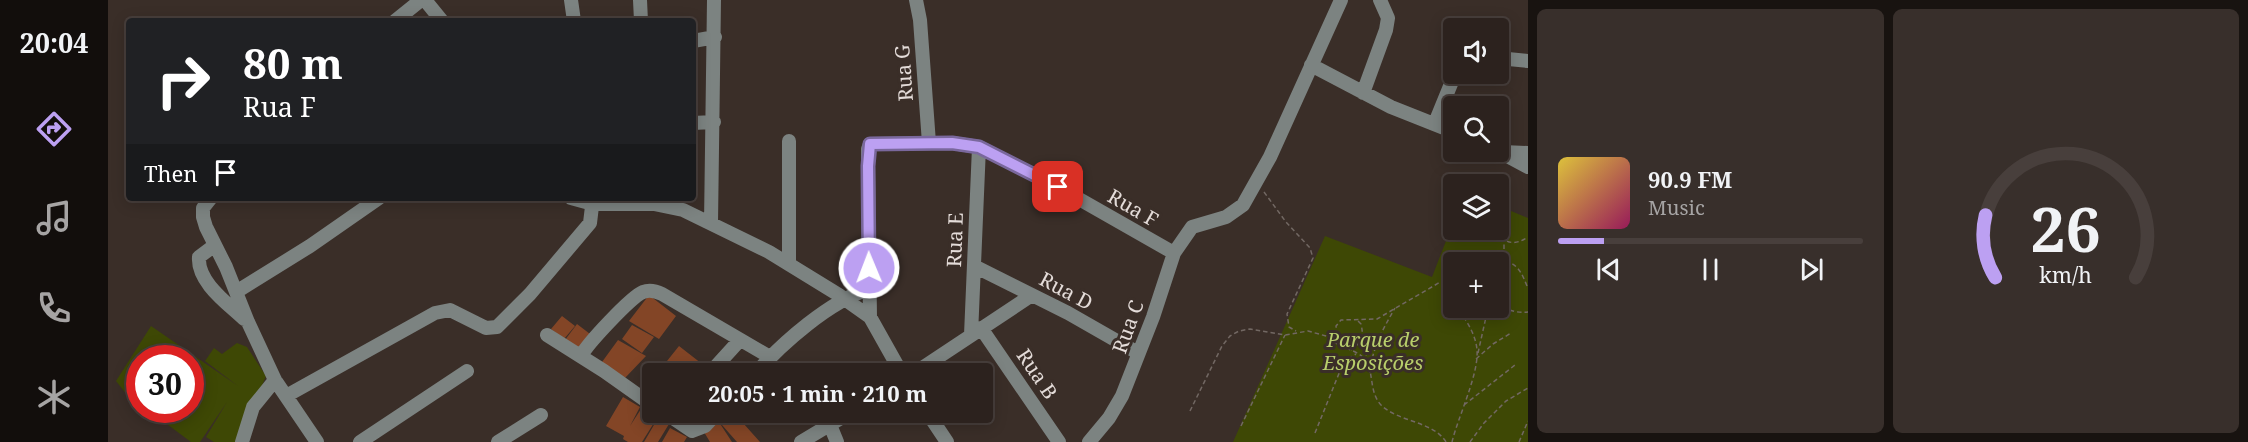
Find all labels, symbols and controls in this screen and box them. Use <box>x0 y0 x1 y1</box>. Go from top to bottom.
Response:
map controls <box>1443 18 1509 318</box>
button: sound <box>1443 18 1509 84</box>
text: 20:04 <box>19 24 89 61</box>
text: 80 m <box>243 34 343 91</box>
icon: right <box>144 42 222 120</box>
street label: Rua G <box>888 44 919 102</box>
text: Rua F <box>243 88 316 125</box>
button: search <box>1443 96 1509 162</box>
icon: directions <box>33 108 75 150</box>
icon: arrive <box>209 156 242 189</box>
text: Then <box>144 158 197 188</box>
pin <box>1032 161 1083 212</box>
text: 90.9 FM <box>1648 164 1732 194</box>
icon: arrive <box>1041 170 1074 203</box>
button: layers <box>1443 174 1509 240</box>
street label: Rua F <box>1103 182 1163 233</box>
text: 26 <box>2030 185 2101 270</box>
text: Music <box>1648 194 1705 221</box>
icon: music <box>33 197 75 239</box>
street label: Rua E <box>940 212 969 268</box>
position arrow <box>837 236 901 300</box>
button: + <box>1443 252 1509 318</box>
icon: previous <box>1592 253 1625 286</box>
icon: pause <box>1694 253 1727 286</box>
icon: next <box>1795 253 1828 286</box>
text: km/h <box>2039 260 2092 289</box>
street label: Rua D <box>1035 265 1098 316</box>
icon: phone <box>33 287 75 329</box>
street label: Rua C <box>1106 297 1150 357</box>
park label: Parque de Esposições <box>1322 326 1423 376</box>
street label: Rua B <box>1011 343 1064 404</box>
speed limit sign: 30 <box>126 345 204 423</box>
icon: climate <box>33 376 75 418</box>
text: 20:05 · 1 min · 210 m <box>708 378 927 408</box>

